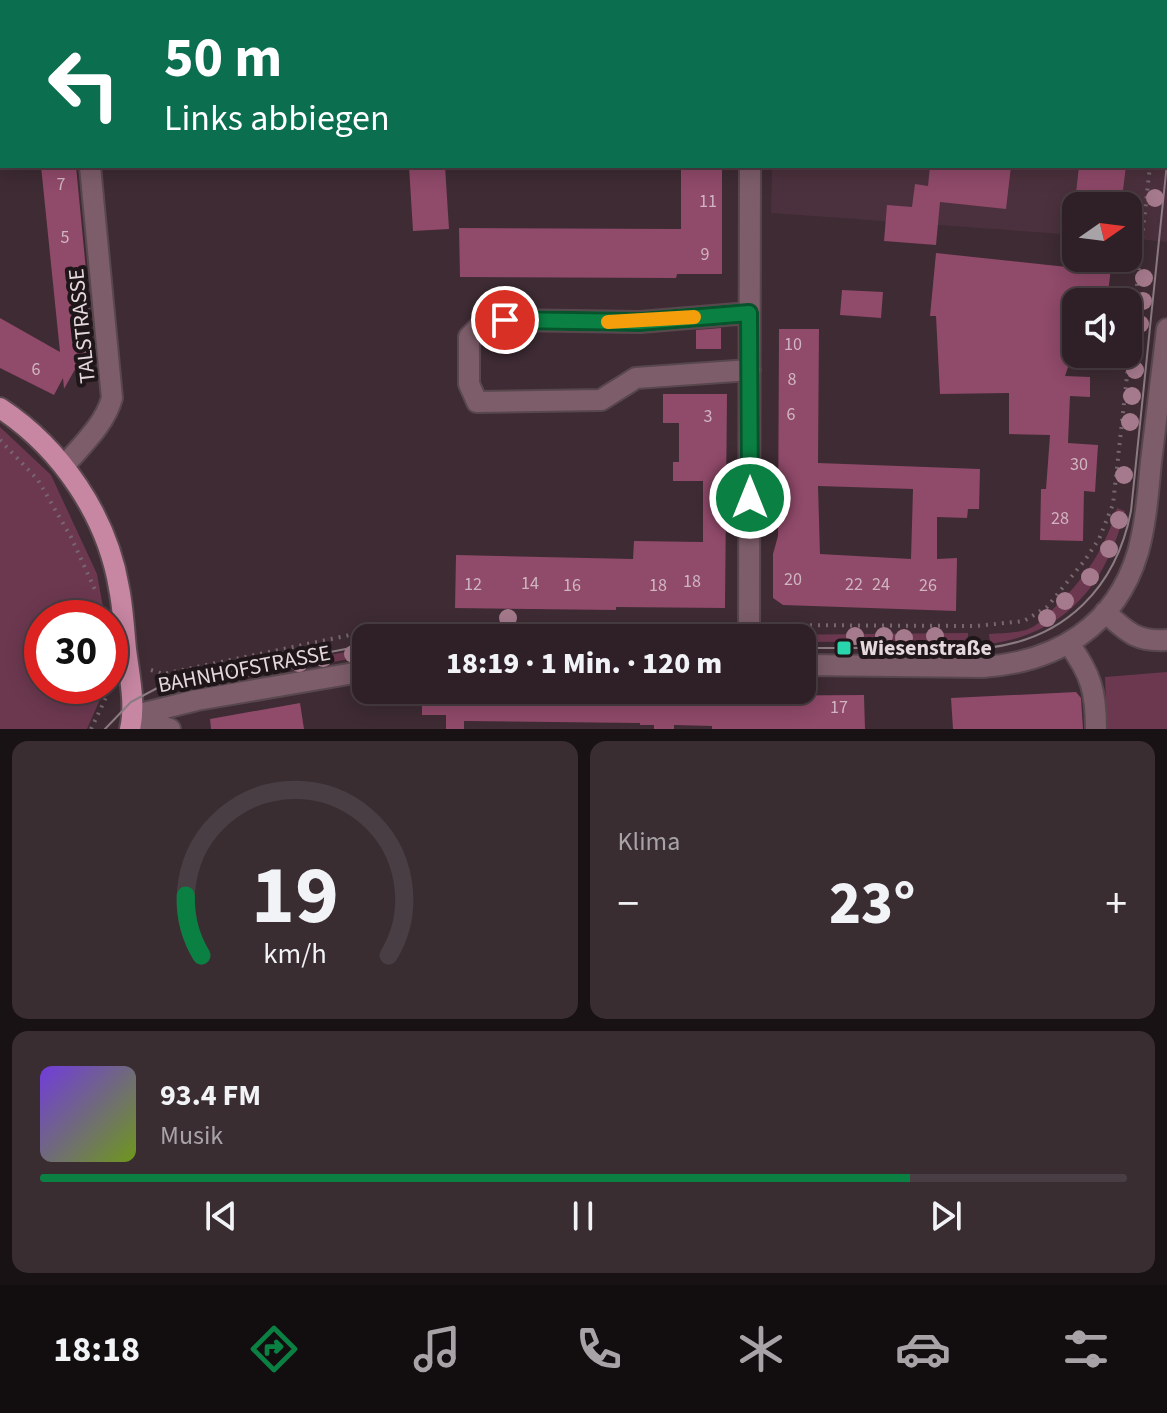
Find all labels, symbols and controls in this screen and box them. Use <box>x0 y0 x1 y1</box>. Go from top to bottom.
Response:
text: 50 m <box>164 19 282 98</box>
icon: left <box>32 32 136 136</box>
text: Links abbiegen <box>164 93 390 144</box>
house number: 7 <box>57 172 66 197</box>
house number: 11 <box>699 189 717 214</box>
north arrow <box>1062 192 1142 272</box>
map controls <box>1062 192 1142 368</box>
house number: 5 <box>61 225 70 250</box>
house number: 9 <box>701 242 710 267</box>
street label: TALSTRASSE <box>60 267 104 385</box>
pin <box>471 286 539 354</box>
button: sound <box>1062 288 1142 368</box>
icon: arrive <box>483 298 527 342</box>
house number: 10 <box>784 332 802 357</box>
house number: 6 <box>32 357 41 382</box>
house number: 8 <box>788 367 797 392</box>
house number: 6 <box>787 402 796 427</box>
house number: 3 <box>704 404 713 429</box>
house number: 30 <box>1070 452 1088 477</box>
position arrow <box>708 456 792 540</box>
house number: 28 <box>1051 506 1069 531</box>
house number: 20 <box>784 567 802 592</box>
house number: 18 <box>683 569 701 594</box>
house number: 14 <box>521 571 539 596</box>
house number: 12 <box>464 572 482 597</box>
house number: 22 <box>845 572 863 597</box>
house number: 24 <box>872 572 890 597</box>
house number: 16 <box>563 573 581 598</box>
house number: 18 <box>649 573 667 598</box>
house number: 26 <box>919 573 937 598</box>
speed limit sign: 30 <box>24 600 128 704</box>
place label: Wiesenstraße <box>860 632 992 664</box>
street label: BAHNHOFSTRASSE <box>155 637 333 701</box>
marker: Wiesenstraße <box>835 639 853 657</box>
text: 18:19 · 1 Min. · 120 m <box>446 642 722 685</box>
house number: 17 <box>830 695 848 720</box>
text: Klima <box>618 823 680 860</box>
text: 19 <box>251 837 339 955</box>
text: 23° <box>829 862 915 947</box>
text: − <box>618 873 639 936</box>
text: + <box>1105 873 1127 936</box>
text: km/h <box>263 934 326 974</box>
text: 93.4 FM <box>160 1074 261 1117</box>
text: Musik <box>160 1117 223 1154</box>
icon: previous <box>199 1194 243 1238</box>
icon: pause <box>561 1194 605 1238</box>
icon: next <box>924 1194 968 1238</box>
icon: directions <box>246 1321 302 1377</box>
icon: music <box>409 1321 465 1377</box>
icon: phone <box>571 1321 627 1377</box>
icon: climate <box>733 1321 789 1377</box>
icon: car <box>895 1321 951 1377</box>
icon: filters <box>1058 1321 1114 1377</box>
text: 18:18 <box>53 1324 140 1375</box>

